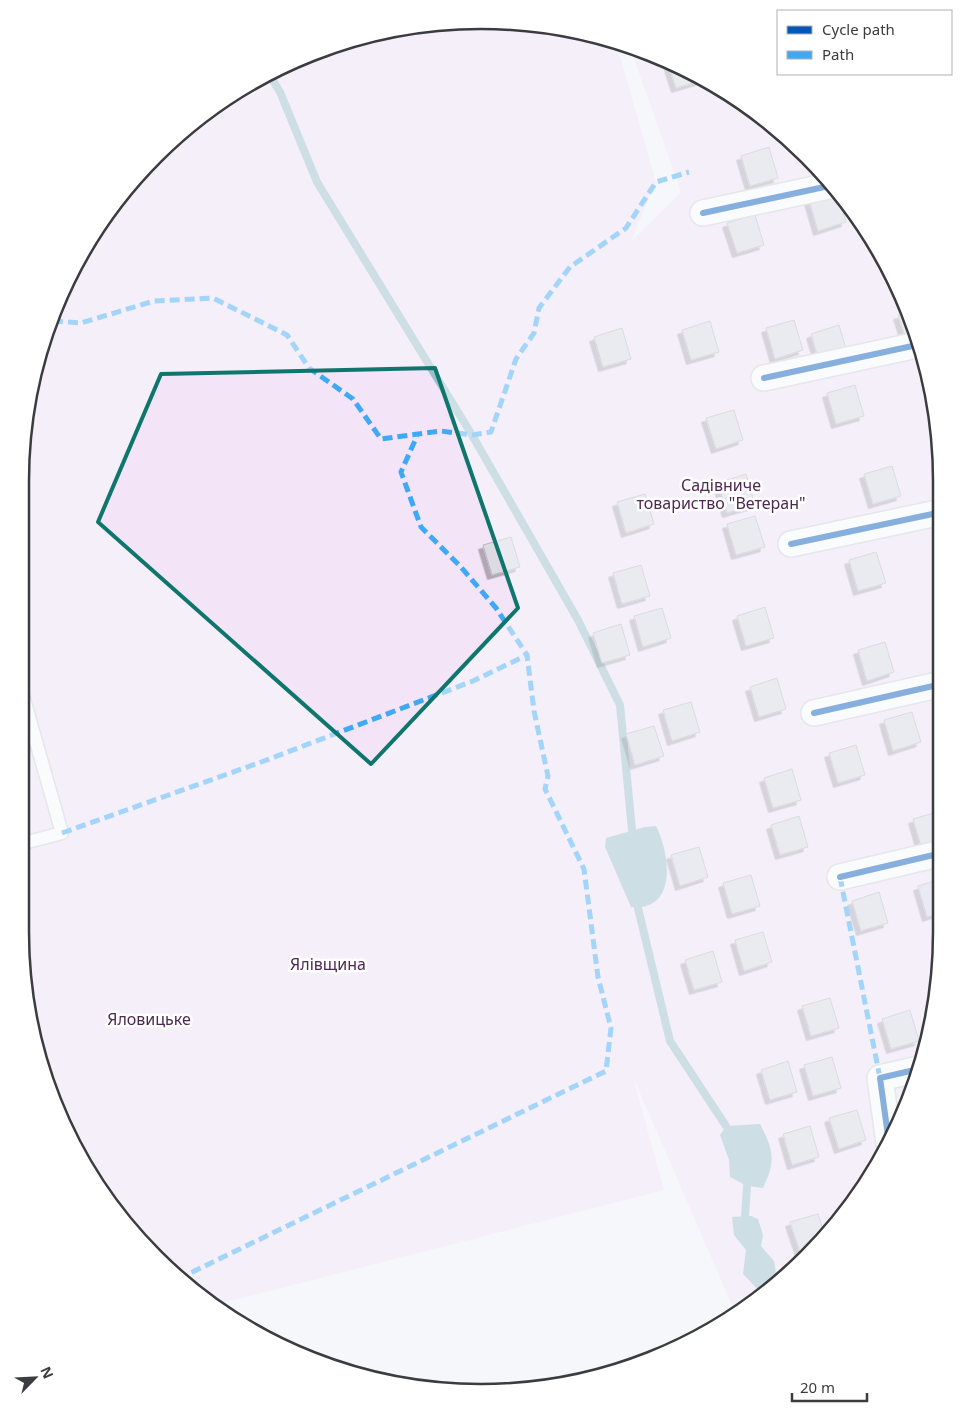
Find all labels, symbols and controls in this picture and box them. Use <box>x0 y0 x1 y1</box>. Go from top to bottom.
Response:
legend <box>777 10 952 75</box>
text: Cycle path <box>822 19 895 39</box>
text: Path <box>822 44 854 64</box>
park label: Садівниче товариство "Ветеран" <box>636 474 806 514</box>
park label: Ялівщина <box>290 953 366 975</box>
park label: Яловицьке <box>107 1008 191 1030</box>
north arrow <box>10 1353 60 1403</box>
text: N <box>36 1363 58 1382</box>
scale bar <box>792 1370 867 1402</box>
text: 20 m <box>800 1377 835 1397</box>

